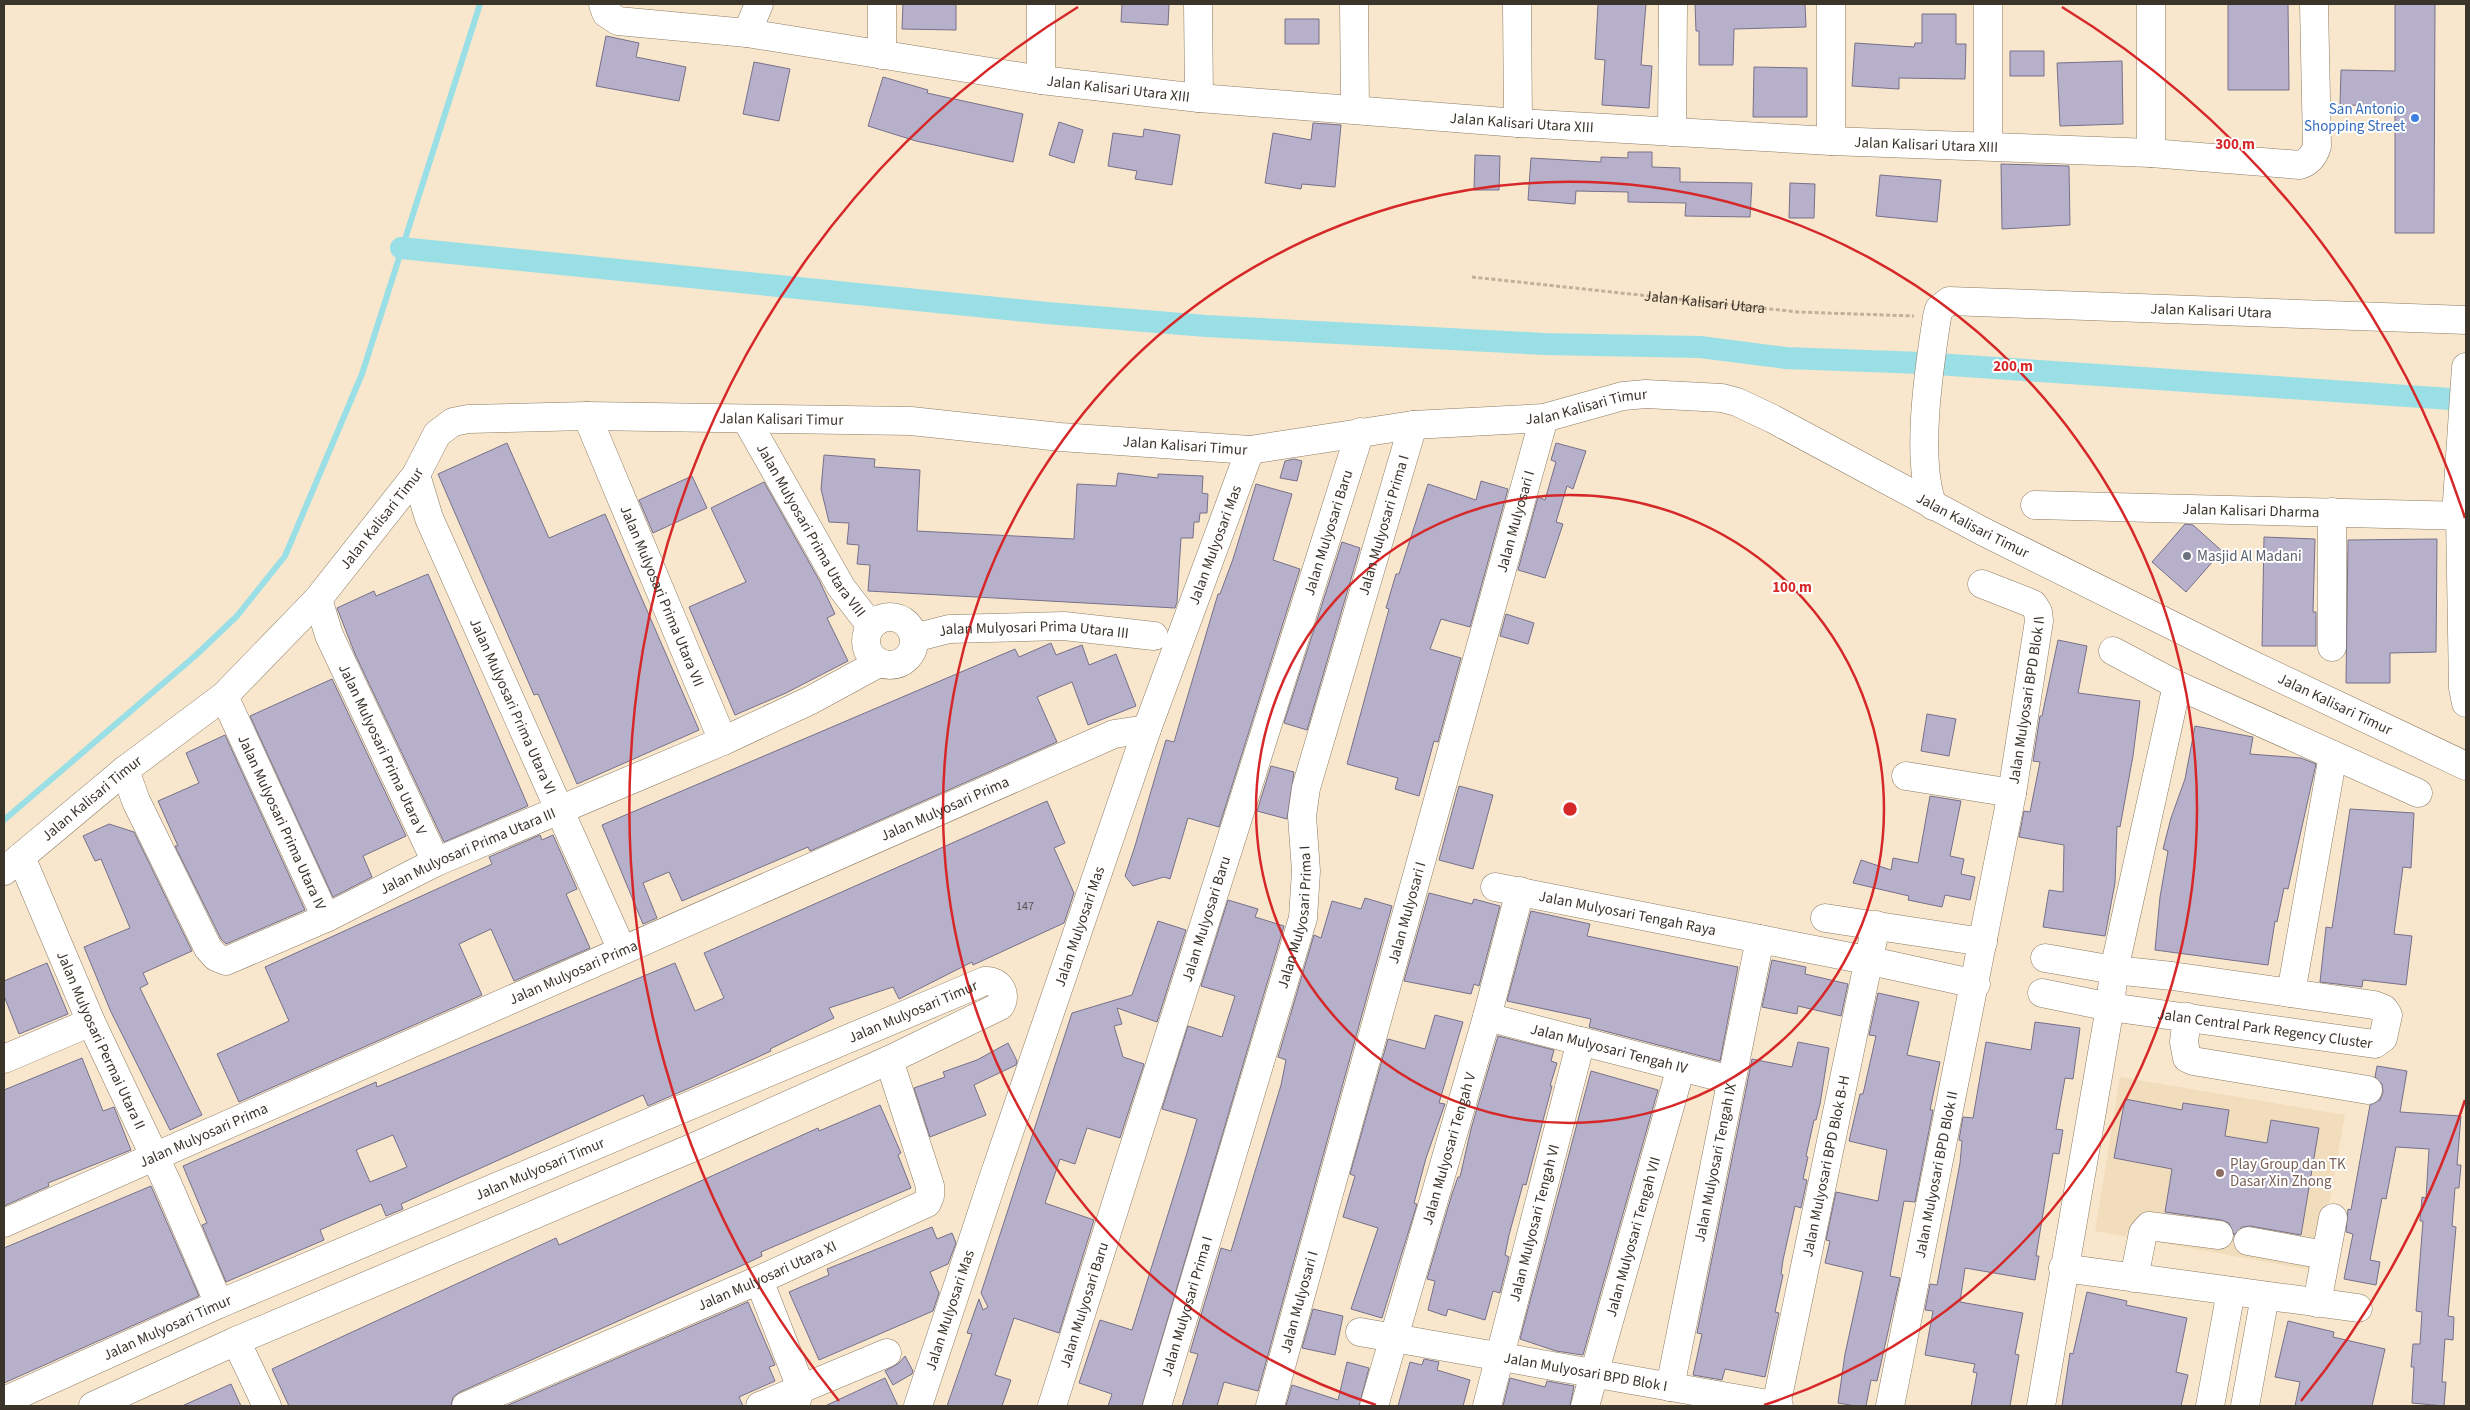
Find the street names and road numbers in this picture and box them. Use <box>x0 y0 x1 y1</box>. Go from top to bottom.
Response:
street label: Jalan Kalisari Utara XIII <box>1046 70 1191 107</box>
street label: Jalan Kalisari Utara XIII <box>1449 107 1594 138</box>
street label: Jalan Kalisari Utara XIII <box>1854 131 1999 158</box>
street label: Jalan Kalisari Utara <box>1643 285 1766 319</box>
street label: Jalan Kalisari Utara <box>2150 298 2272 323</box>
street label: Jalan Kalisari Timur <box>1525 383 1649 429</box>
street label: Jalan Kalisari Timur <box>719 408 844 430</box>
street label: Jalan Kalisari Timur <box>1122 431 1249 460</box>
street label: Jalan Mulyosari Prima Utara VIII <box>751 440 871 621</box>
street label: Jalan Mulyosari Prima I <box>1353 452 1414 598</box>
street label: Jalan Kalisari Timur <box>335 463 429 574</box>
street label: Jalan Mulyosari Baru <box>1298 467 1358 598</box>
street label: Jalan Mulyosari I <box>1491 468 1539 575</box>
street label: Jalan Mulyosari Mas <box>1183 482 1247 608</box>
street label: Jalan Kalisari Timur <box>1913 487 2033 564</box>
street label: Jalan Kalisari Dharma <box>2182 498 2320 523</box>
street label: Jalan Mulyosari Prima Utara VII <box>615 502 710 690</box>
street label: Jalan Mulyosari Prima Utara VI <box>465 615 562 798</box>
street label: Jalan Mulyosari Prima Utara III <box>936 615 1130 644</box>
street label: Jalan Mulyosari BPD Blok II <box>2003 615 2050 786</box>
street label: Jalan Mulyosari Prima Utara V <box>334 660 432 838</box>
street label: Jalan Kalisari Timur <box>2274 668 2397 740</box>
street label: Jalan Mulyosari Prima Utara IV <box>233 731 331 914</box>
street label: Jalan Kalisari Timur <box>37 750 147 846</box>
street label: Jalan Mulyosari Prima <box>877 771 1012 846</box>
street label: Jalan Mulyosari Prima Utara III <box>376 802 559 900</box>
street label: Jalan Mulyosari Prima I <box>1272 845 1317 991</box>
street label: Jalan Mulyosari Baru <box>1176 853 1236 984</box>
street label: Jalan Mulyosari I <box>1383 859 1431 966</box>
street label: Jalan Mulyosari Mas <box>1049 863 1110 989</box>
street label: Jalan Mulyosari Tengah Raya <box>1537 885 1718 941</box>
street label: Jalan Mulyosari Prima <box>506 935 641 1010</box>
street label: Jalan Mulyosari Permai Utara II <box>52 948 151 1133</box>
street label: Jalan Mulyosari Timur <box>845 974 982 1048</box>
street label: Jalan Central Park Regency Cluster <box>2156 1003 2375 1054</box>
street label: Jalan Mulyosari Tengah IV <box>1528 1018 1690 1079</box>
street label: Jalan Mulyosari Tengah V <box>1417 1070 1481 1227</box>
street label: Jalan Mulyosari BPD Blok B-H <box>1797 1073 1855 1259</box>
street label: Jalan Mulyosari Tengah IX <box>1689 1081 1741 1244</box>
street label: Jalan Mulyosari BPD Blok II <box>1909 1089 1963 1260</box>
street label: Jalan Mulyosari Prima <box>136 1098 271 1173</box>
street label: Jalan Mulyosari Timur <box>472 1132 608 1205</box>
street label: Jalan Mulyosari Tengah VI <box>1504 1142 1564 1304</box>
street label: Jalan Mulyosari Tengah VII <box>1600 1154 1666 1319</box>
street label: Jalan Mulyosari Prima I <box>1156 1234 1218 1379</box>
street label: Jalan Mulyosari Utara XI <box>694 1235 840 1316</box>
street label: Jalan Mulyosari Baru <box>1054 1239 1114 1371</box>
street label: Jalan Mulyosari Mas <box>920 1247 979 1373</box>
street label: Jalan Mulyosari I <box>1275 1248 1323 1355</box>
street label: Jalan Mulyosari Timur <box>100 1289 235 1365</box>
street label: Jalan Mulyosari BPD Blok I <box>1502 1347 1669 1397</box>

